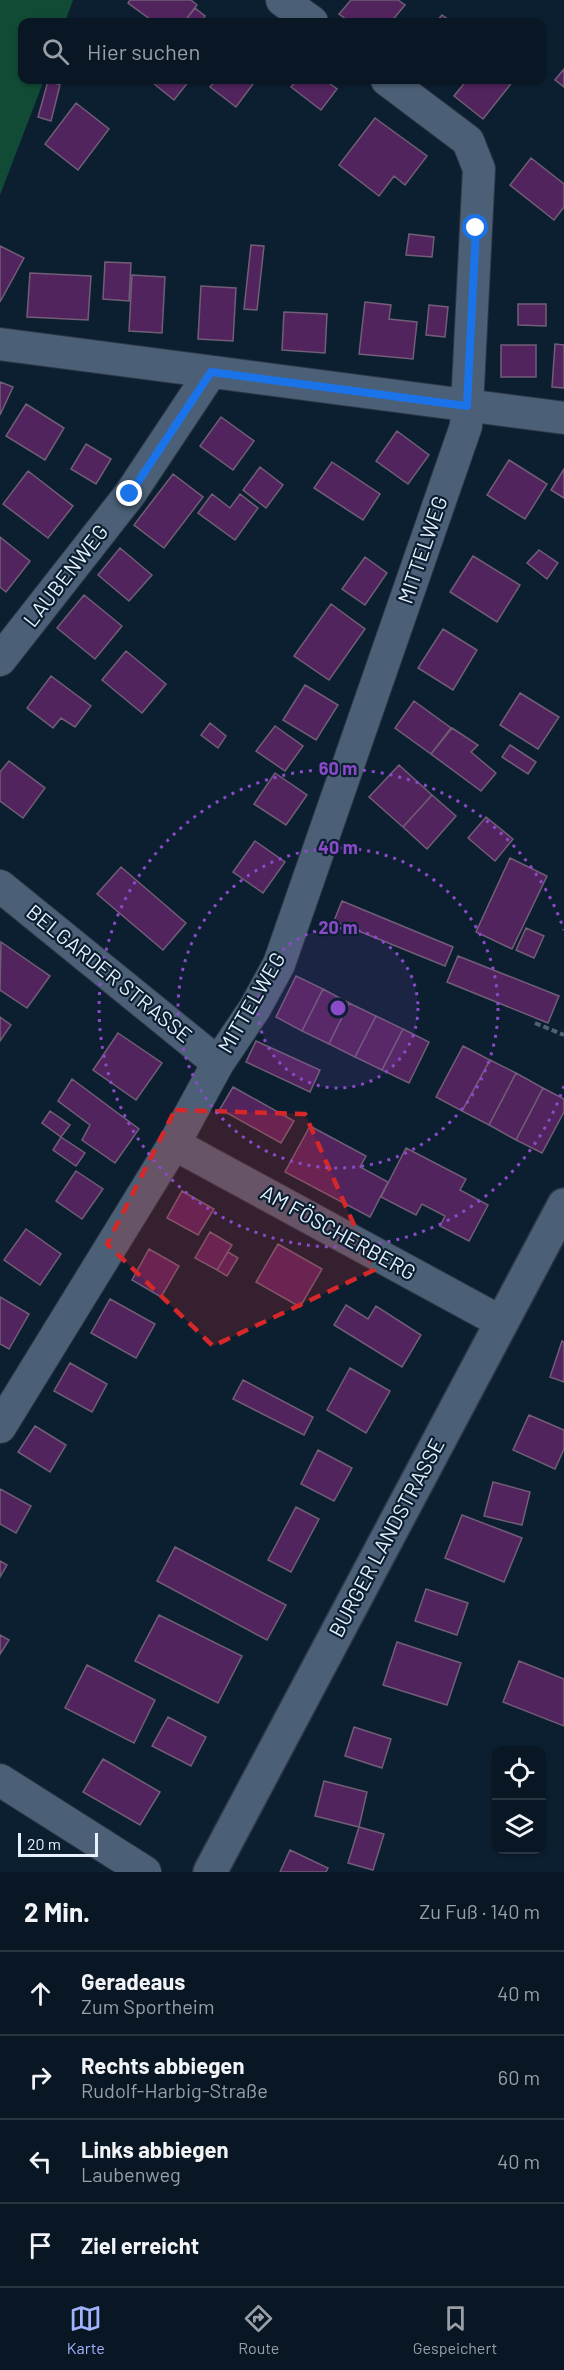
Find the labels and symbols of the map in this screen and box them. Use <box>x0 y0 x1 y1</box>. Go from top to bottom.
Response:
route start <box>462 214 488 240</box>
route end <box>116 480 142 506</box>
street label: MITTELWEG <box>392 492 452 607</box>
street label: LAUBENWEG <box>17 519 112 631</box>
text: 60 m <box>319 757 357 779</box>
text: 40 m <box>318 836 358 858</box>
street label: BELGARDER STRASSE <box>22 898 198 1047</box>
text: 20 m <box>319 916 357 938</box>
street label: MITTELWEG <box>212 947 290 1057</box>
centre of rings <box>328 998 348 1018</box>
street label: AM FÖSCHERBERG <box>257 1179 420 1285</box>
street label: BURGER LANDSTRASSE <box>323 1434 449 1641</box>
scale bar <box>18 1830 98 1858</box>

